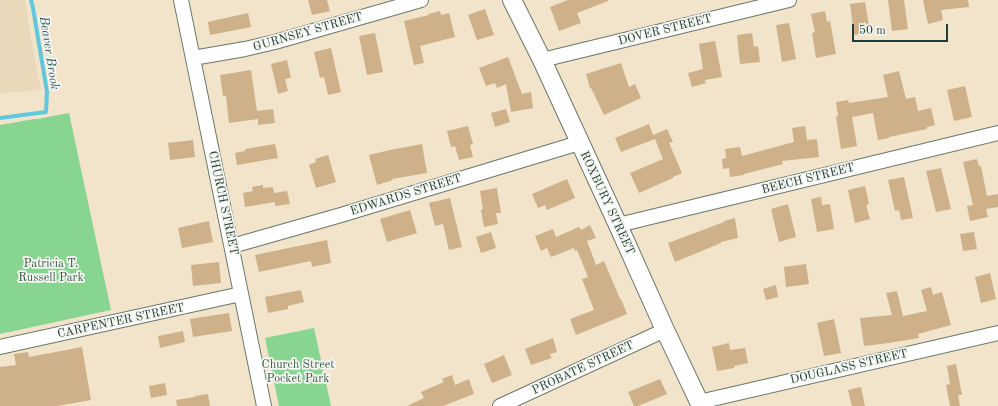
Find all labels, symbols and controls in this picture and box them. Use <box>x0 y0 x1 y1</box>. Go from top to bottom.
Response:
street label: GURNSEY STREET <box>252 9 364 55</box>
street label: DOVER STREET <box>617 11 713 49</box>
water label: Beaver Brook <box>35 15 63 91</box>
scale bar <box>854 16 950 42</box>
text: 50 m <box>859 25 886 37</box>
street label: ROXBURY STREET <box>577 149 637 257</box>
street label: CHURCH STREET <box>205 150 241 256</box>
street label: BEECH STREET <box>760 160 856 198</box>
street label: EDWARDS STREET <box>349 171 463 219</box>
park label: Patricia T. Russell Park <box>18 257 84 285</box>
street label: CARPENTER STREET <box>56 301 186 341</box>
street label: PROBATE STREET <box>530 338 636 398</box>
street label: DOUGLASS STREET <box>789 346 909 388</box>
park label: Church Street Pocket Park <box>262 358 334 386</box>

